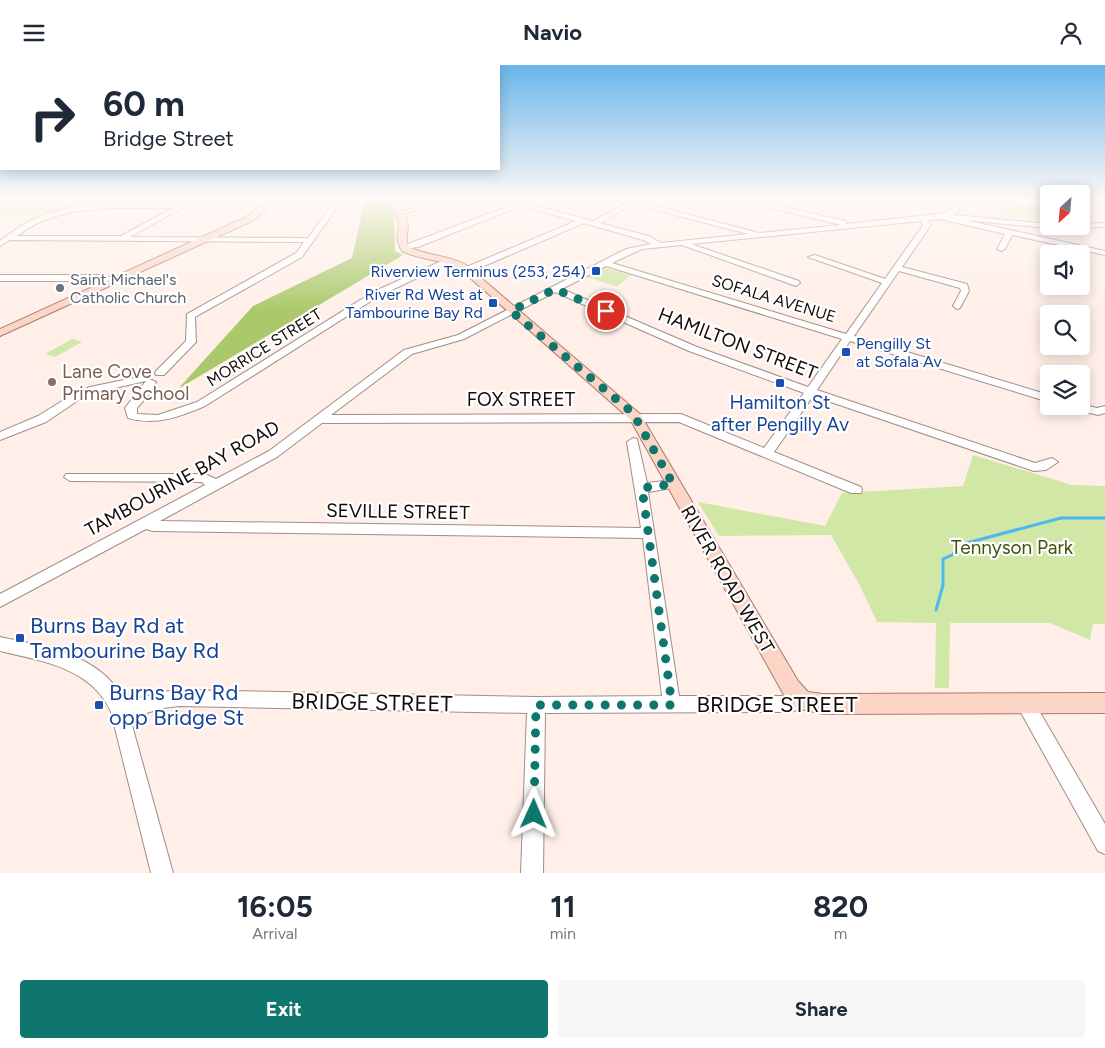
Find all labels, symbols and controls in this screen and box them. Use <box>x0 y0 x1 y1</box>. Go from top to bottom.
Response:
icon: menu <box>20 19 48 47</box>
text: Navio <box>523 19 582 46</box>
icon: person <box>1057 19 1085 47</box>
text: 60 m <box>103 83 185 125</box>
icon: right <box>20 85 85 150</box>
text: Bridge Street <box>103 125 234 152</box>
north arrow <box>1040 185 1090 235</box>
map controls <box>1040 185 1090 415</box>
button: sound <box>1040 245 1090 295</box>
place label: Riverview Terminus (253, 254) <box>371 262 586 281</box>
marker: Riverview Terminus (253, 254) <box>590 265 602 277</box>
place label: Saint Michael's Catholic Church <box>70 270 186 307</box>
street label: SOFALA AVENUE <box>710 271 838 326</box>
marker: Saint Michael's Catholic Church <box>54 282 66 294</box>
place label: River Rd West at Tambourine Bay Rd <box>345 285 483 322</box>
pin <box>585 290 627 332</box>
marker: River Rd West at Tambourine Bay Rd <box>487 297 499 309</box>
icon: arrive <box>592 297 620 325</box>
street label: HAMILTON STREET <box>655 303 821 385</box>
street label: MORRICE STREET <box>203 304 325 390</box>
button: search <box>1040 305 1090 355</box>
place label: Pengilly St at Sofala Av <box>856 334 943 371</box>
marker: Pengilly St at Sofala Av <box>840 346 852 358</box>
place label: Lane Cove Primary School <box>62 360 190 405</box>
button: layers <box>1040 365 1090 415</box>
marker: Lane Cove Primary School <box>46 376 58 388</box>
marker: Hamilton St after Pengilly Av <box>774 377 786 389</box>
street label: FOX STREET <box>467 388 576 411</box>
place label: Hamilton St after Pengilly Av <box>711 391 849 436</box>
street label: TAMBOURINE BAY ROAD <box>81 415 283 541</box>
street label: SEVILLE STREET <box>326 499 471 524</box>
street label: RIVER ROAD WEST <box>676 501 780 658</box>
park label: Tennyson Park <box>951 536 1074 559</box>
place label: Burns Bay Rd at Tambourine Bay Rd <box>30 612 219 664</box>
marker: Burns Bay Rd at Tambourine Bay Rd <box>14 632 26 644</box>
place label: Burns Bay Rd opp Bridge St <box>109 679 244 731</box>
street label: BRIDGE STREET <box>291 688 453 717</box>
street label: BRIDGE STREET <box>696 691 858 718</box>
marker: Burns Bay Rd opp Bridge St <box>93 699 105 711</box>
position arrow <box>507 787 559 839</box>
text: 16:05 <box>237 888 313 925</box>
text: 11 <box>550 888 576 925</box>
text: 820 <box>813 888 868 925</box>
text: Arrival <box>252 924 297 943</box>
text: min <box>550 924 576 943</box>
text: m <box>834 924 847 943</box>
button: Exit <box>20 980 548 1038</box>
button: Share <box>558 980 1085 1038</box>

